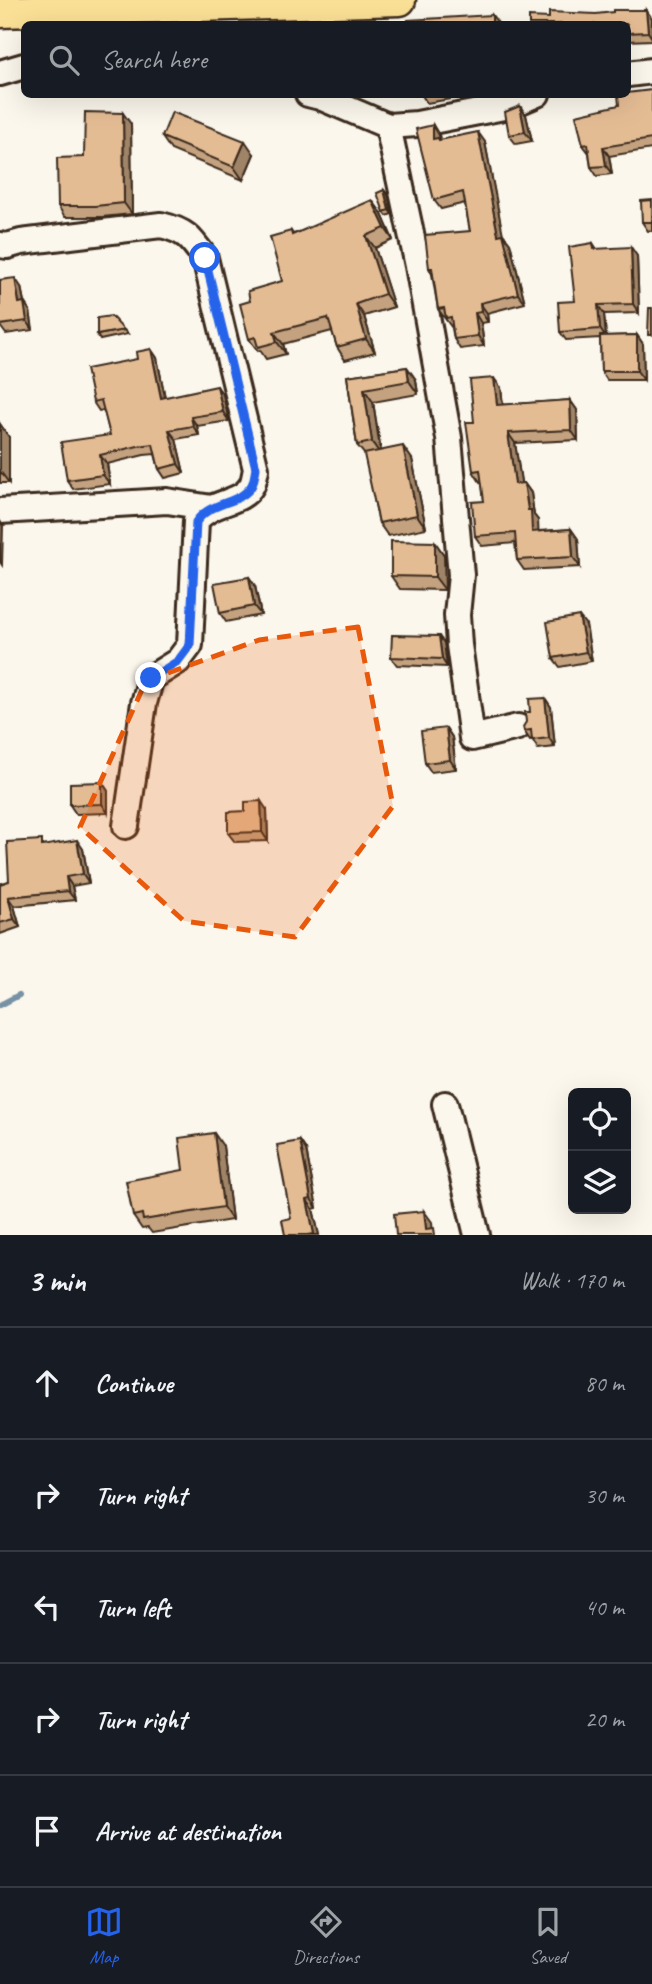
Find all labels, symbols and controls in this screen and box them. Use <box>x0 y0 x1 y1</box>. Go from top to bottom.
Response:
search box <box>21 21 631 98</box>
icon: search <box>45 41 83 79</box>
text: Search here <box>101 43 207 76</box>
route start <box>189 242 220 273</box>
route end <box>135 662 166 693</box>
map controls <box>568 1088 631 1214</box>
button: locate <box>568 1088 631 1151</box>
button: layers <box>568 1151 631 1214</box>
text: 3 min <box>28 1262 85 1300</box>
text: Walk · 170 m <box>520 1266 624 1295</box>
icon: ahead <box>28 1364 66 1402</box>
text: Continue <box>95 1367 173 1400</box>
text: 80 m <box>585 1369 624 1398</box>
icon: right <box>28 1476 66 1514</box>
text: Turn right <box>95 1479 186 1512</box>
text: 30 m <box>585 1481 624 1510</box>
icon: left <box>28 1588 66 1626</box>
text: Turn left <box>95 1591 170 1624</box>
text: 40 m <box>585 1593 624 1622</box>
icon: right <box>28 1700 66 1738</box>
text: Turn right <box>95 1703 186 1736</box>
text: 20 m <box>585 1705 624 1734</box>
icon: arrive <box>28 1812 66 1850</box>
text: Arrive at destination <box>95 1815 281 1848</box>
tab: Map <box>85 1903 123 1969</box>
tab: Directions <box>293 1903 359 1969</box>
tab: Saved <box>529 1903 567 1969</box>

